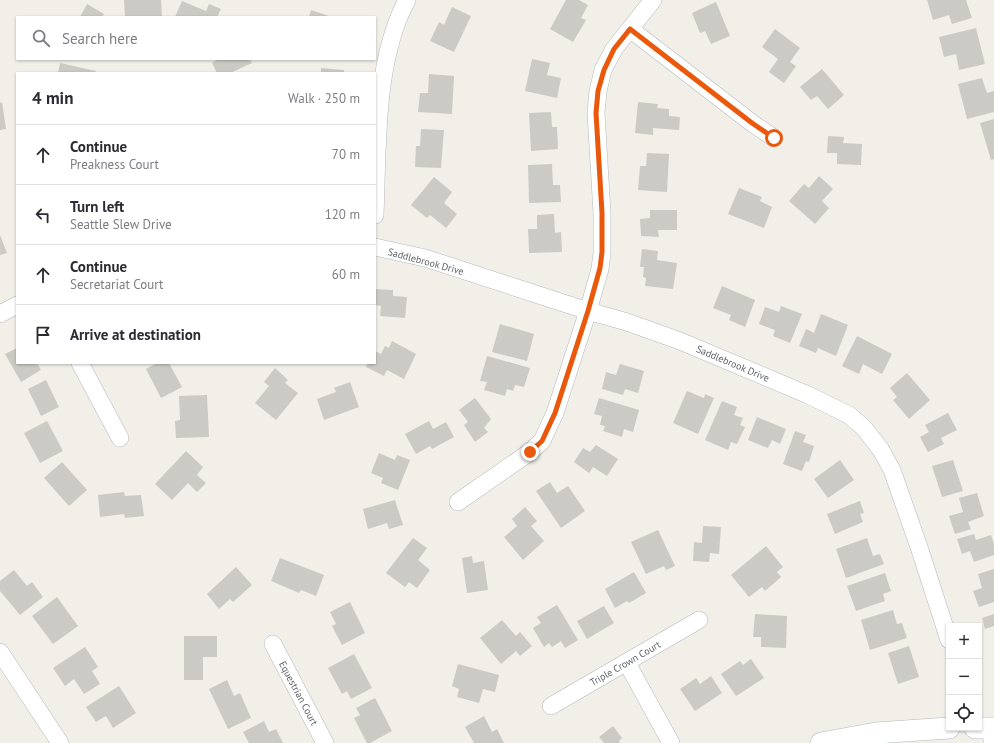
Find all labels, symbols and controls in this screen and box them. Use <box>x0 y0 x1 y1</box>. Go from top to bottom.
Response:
search box <box>16 16 376 60</box>
icon: search <box>30 27 52 49</box>
text: Search here <box>62 29 138 48</box>
text: 4 min <box>32 87 73 109</box>
text: Walk · 250 m <box>288 90 360 107</box>
route start <box>765 129 783 147</box>
text: Continue <box>70 137 127 156</box>
icon: ahead <box>32 144 54 166</box>
text: 70 m <box>332 146 360 163</box>
text: Preakness Court <box>70 156 159 173</box>
text: Turn left <box>70 197 124 216</box>
icon: left <box>32 204 54 226</box>
text: 120 m <box>325 206 360 223</box>
text: Seattle Slew Drive <box>70 216 172 233</box>
street label: Saddlebrook Drive <box>386 245 465 278</box>
text: Continue <box>70 257 127 276</box>
icon: ahead <box>32 264 54 286</box>
text: 60 m <box>332 266 360 283</box>
text: Secretariat Court <box>70 276 164 293</box>
icon: arrive <box>32 324 54 346</box>
text: Arrive at destination <box>70 325 201 344</box>
street label: Saddlebrook Drive <box>694 342 771 385</box>
route end <box>521 443 539 461</box>
map controls <box>946 623 982 731</box>
button: + <box>946 623 982 659</box>
street label: Triple Crown Court <box>588 638 663 689</box>
street label: Equestrian Court <box>276 659 321 728</box>
button: − <box>946 659 982 695</box>
button: locate <box>946 695 982 731</box>

